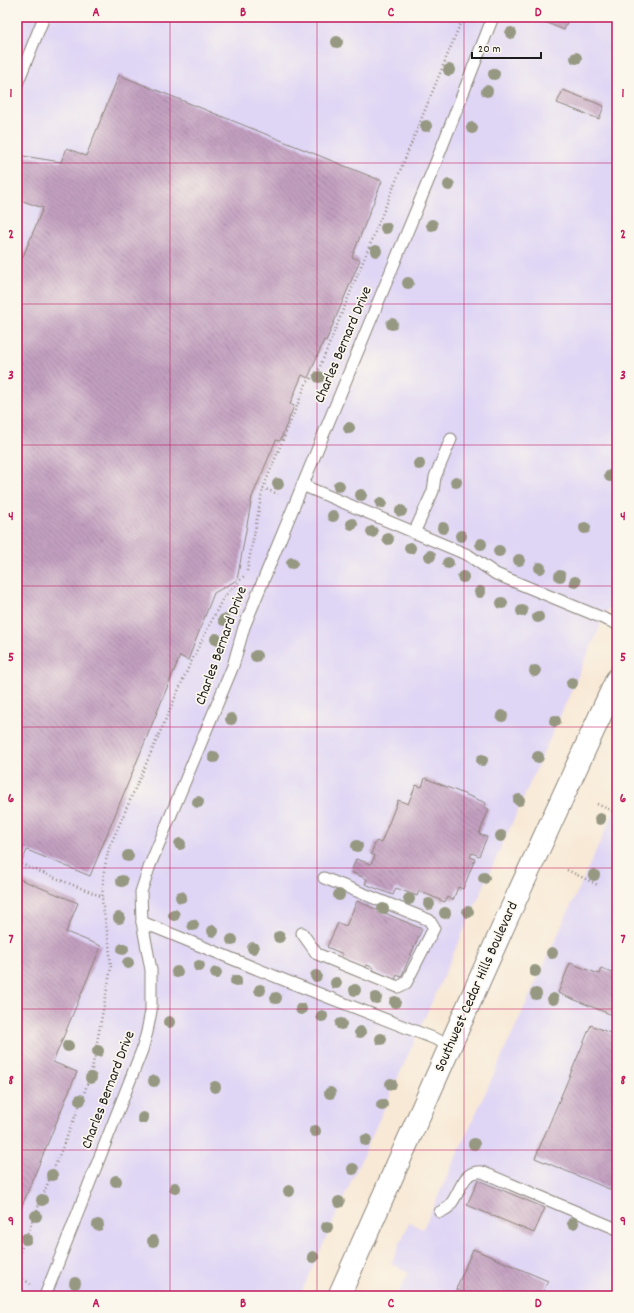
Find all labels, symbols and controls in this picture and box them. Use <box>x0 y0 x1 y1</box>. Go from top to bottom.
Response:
text: A <box>92 4 100 23</box>
text: B <box>240 4 246 23</box>
text: C <box>388 4 395 23</box>
text: D <box>535 4 542 23</box>
scale bar <box>472 34 541 60</box>
text: 20 m <box>478 41 501 58</box>
text: 1 <box>10 85 13 104</box>
text: 1 <box>622 85 625 104</box>
text: 2 <box>8 226 14 245</box>
text: 2 <box>620 226 626 245</box>
street label: Charles Bernard Drive <box>309 283 379 407</box>
text: 3 <box>8 367 14 386</box>
text: 3 <box>620 367 626 386</box>
text: 4 <box>8 508 14 527</box>
text: 4 <box>620 508 626 527</box>
street label: Charles Bernard Drive <box>190 583 254 708</box>
text: 5 <box>8 649 14 668</box>
text: 5 <box>620 649 626 668</box>
text: 6 <box>8 790 15 809</box>
text: 6 <box>620 790 627 809</box>
street label: Southwest Cedar Hills Boulevard <box>429 898 525 1076</box>
text: 7 <box>9 931 14 950</box>
text: 7 <box>621 931 626 950</box>
street label: Charles Bernard Drive <box>76 1027 142 1152</box>
text: 8 <box>8 1072 14 1091</box>
text: 8 <box>620 1072 626 1091</box>
text: 9 <box>8 1213 14 1232</box>
text: 9 <box>620 1213 626 1232</box>
text: A <box>92 1295 100 1313</box>
text: B <box>240 1295 246 1313</box>
text: C <box>388 1295 395 1313</box>
text: D <box>535 1295 542 1313</box>

